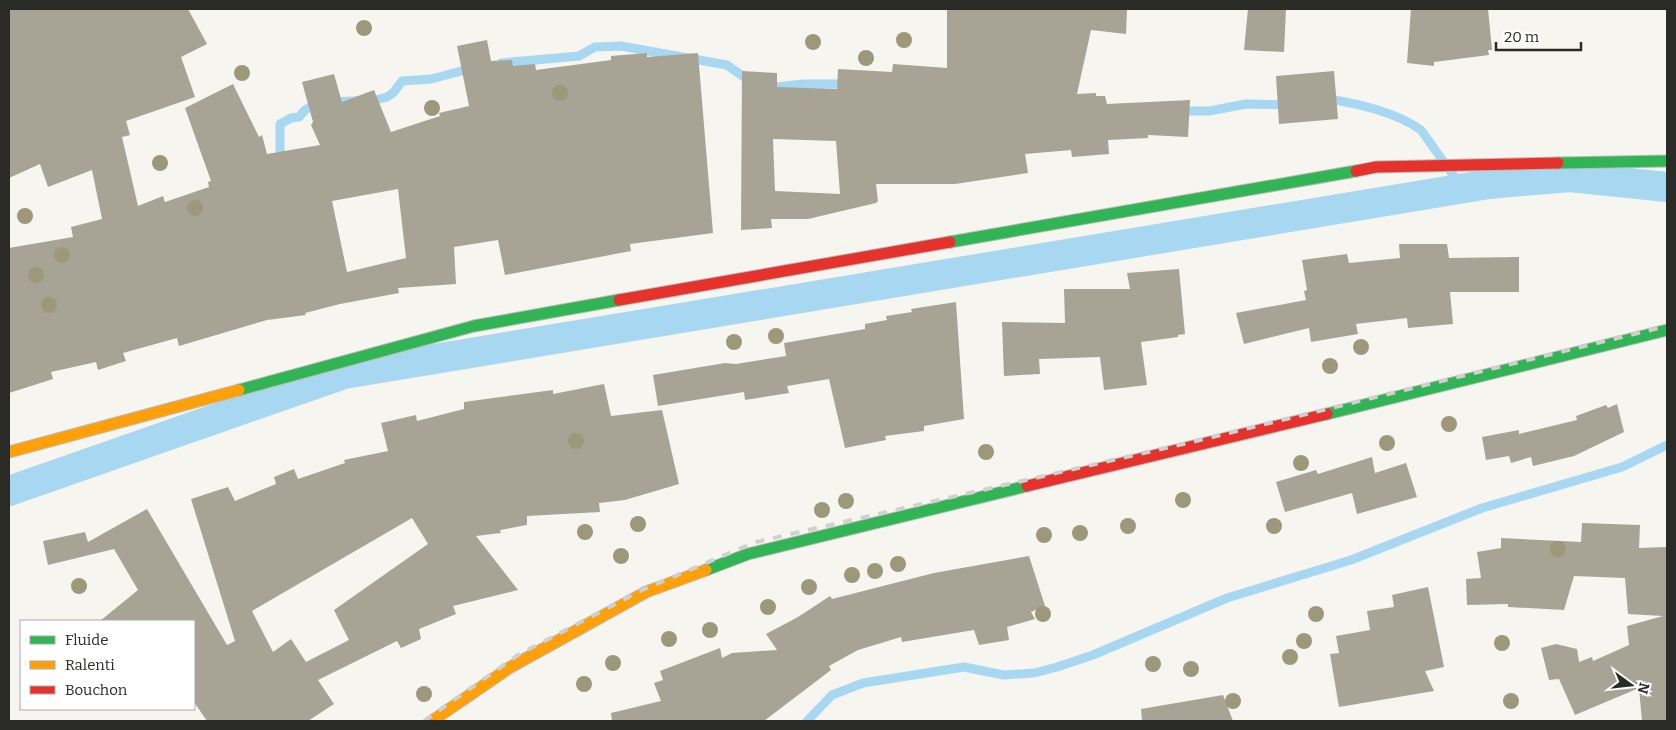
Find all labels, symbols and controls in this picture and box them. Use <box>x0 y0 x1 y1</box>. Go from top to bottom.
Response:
scale bar <box>1496 20 1581 52</box>
text: 20 m <box>1504 28 1540 46</box>
legend <box>20 620 195 710</box>
text: Fluide <box>65 631 108 649</box>
text: Ralenti <box>65 656 115 674</box>
north arrow <box>1606 660 1656 710</box>
text: Bouchon <box>65 681 128 699</box>
text: N <box>1633 681 1653 696</box>

